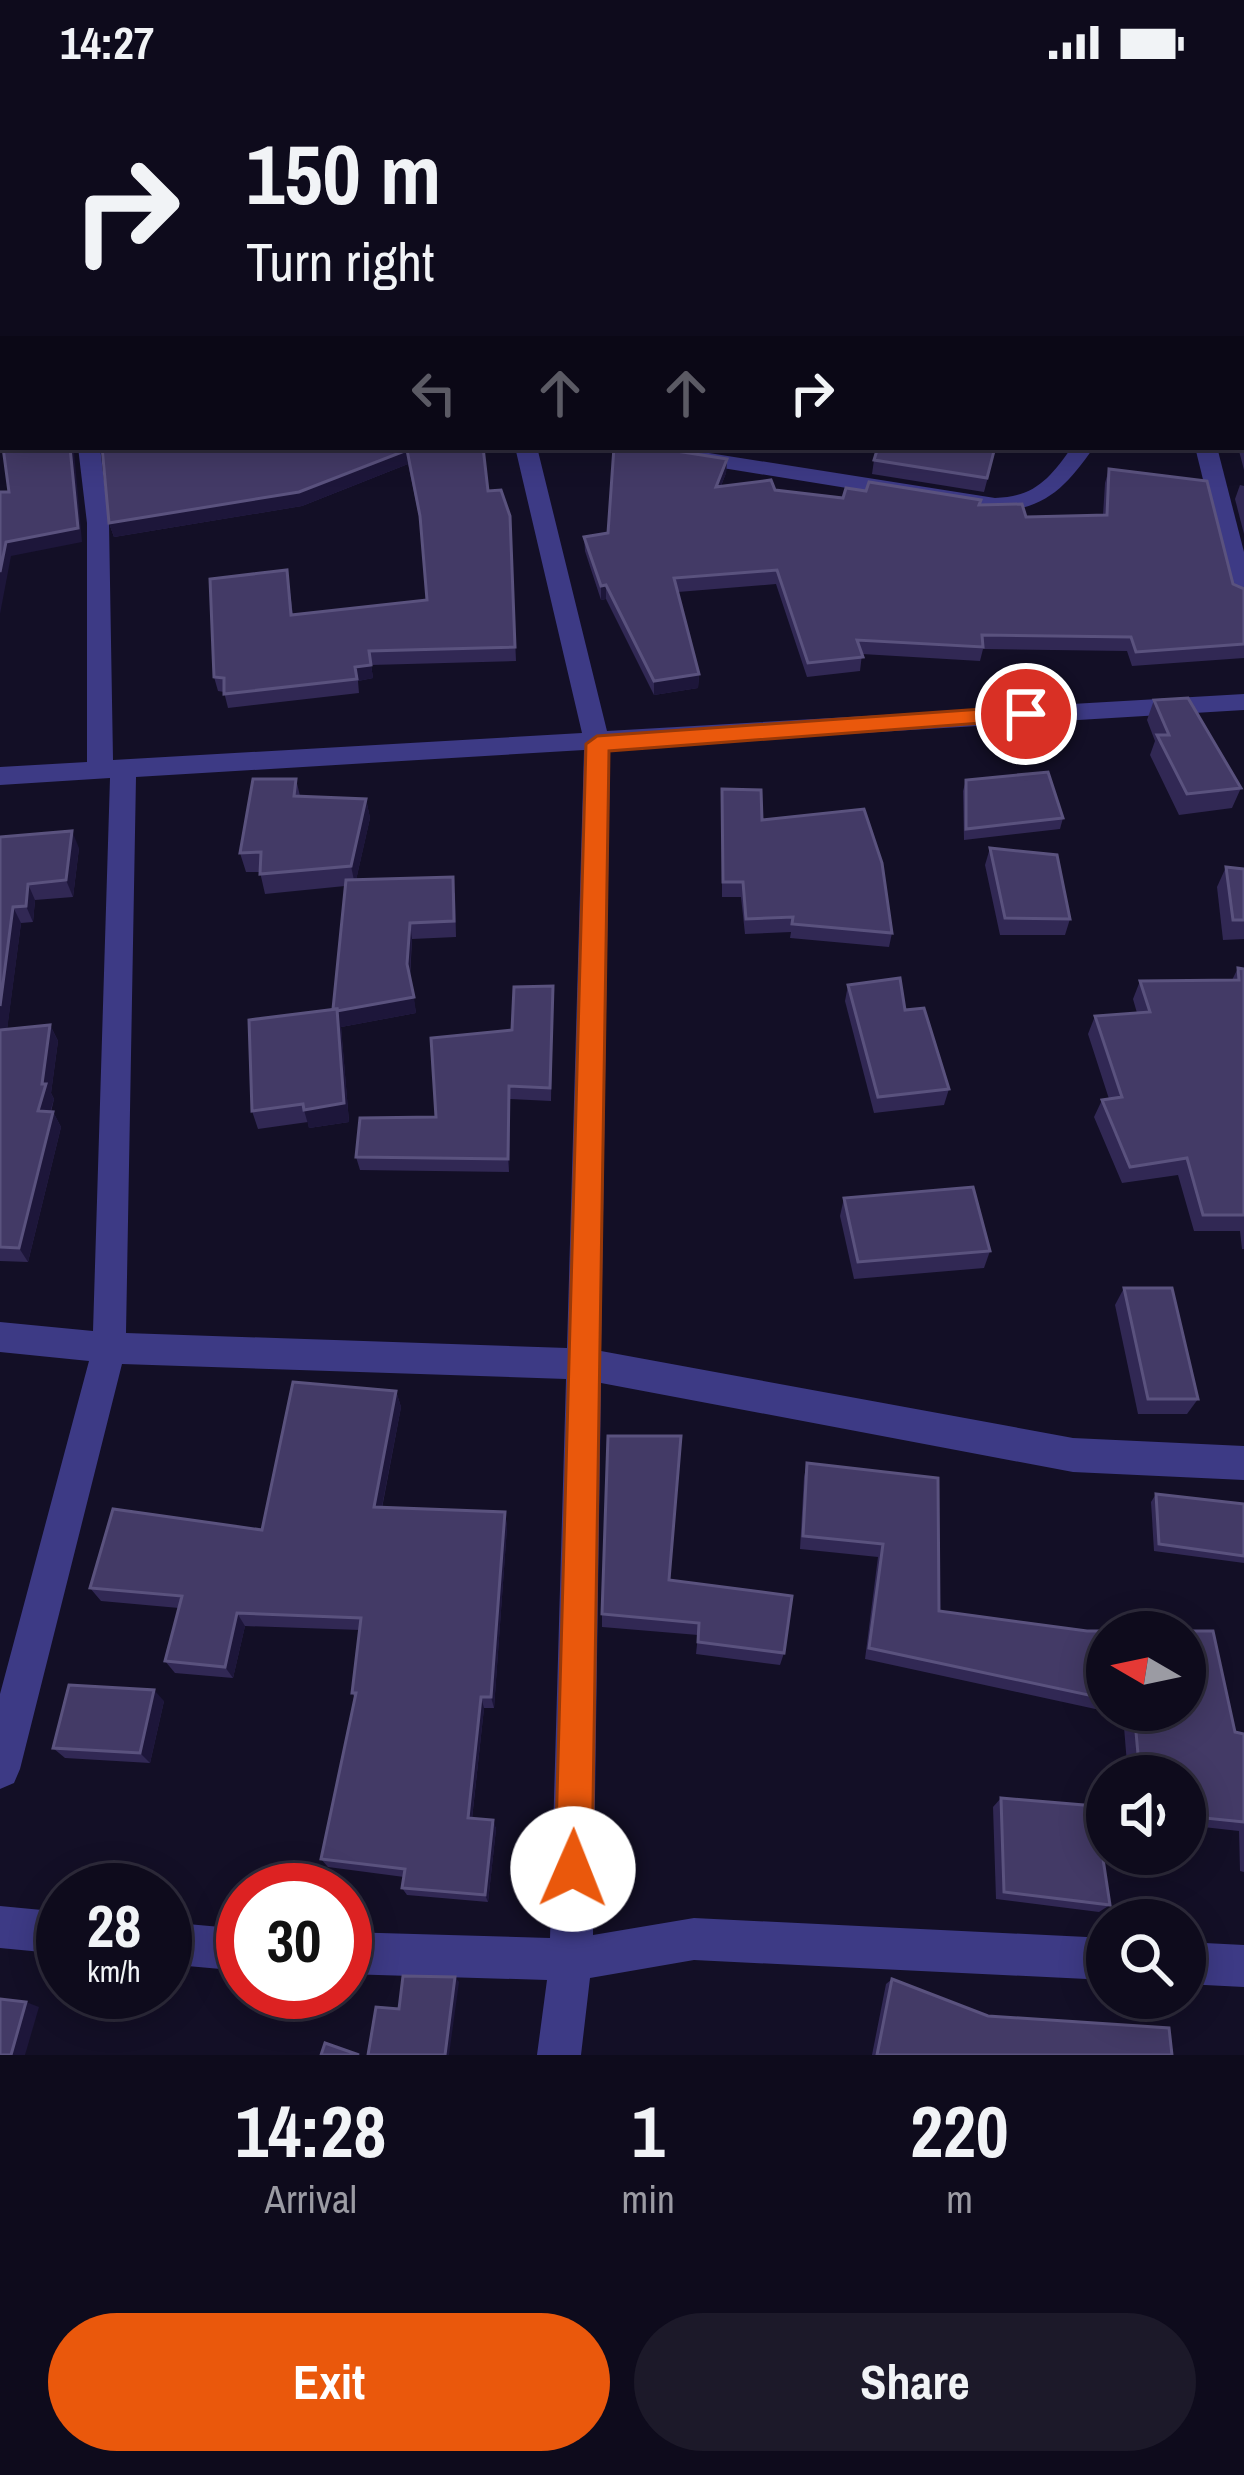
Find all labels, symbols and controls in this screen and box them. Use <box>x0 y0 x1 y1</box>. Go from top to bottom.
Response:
text: 14:27 <box>60 12 154 73</box>
text: 150 m <box>246 117 441 230</box>
icon: right <box>48 132 204 288</box>
text: Turn right <box>246 225 434 298</box>
icon: left <box>401 360 467 426</box>
icon: ahead <box>527 360 593 426</box>
icon: ahead <box>653 360 719 426</box>
icon: right <box>779 360 845 426</box>
pin <box>975 663 1077 765</box>
icon: arrive <box>993 681 1059 747</box>
north arrow <box>1086 1611 1206 1731</box>
map controls <box>1086 1611 1206 2019</box>
button: sound <box>1086 1755 1206 1875</box>
position arrow <box>510 1806 636 1932</box>
speed limit sign: 30 <box>216 1863 372 2019</box>
text: 28 <box>87 1885 141 1966</box>
button: search <box>1086 1899 1206 2019</box>
text: km/h <box>87 1951 141 1991</box>
text: 14:28 <box>235 2082 386 2179</box>
text: 1 <box>632 2082 665 2179</box>
text: 220 <box>910 2082 1009 2179</box>
text: Arrival <box>265 2173 357 2225</box>
text: min <box>622 2173 675 2225</box>
text: m <box>946 2173 973 2225</box>
button: Exit <box>48 2313 610 2451</box>
button: Share <box>634 2313 1196 2451</box>

